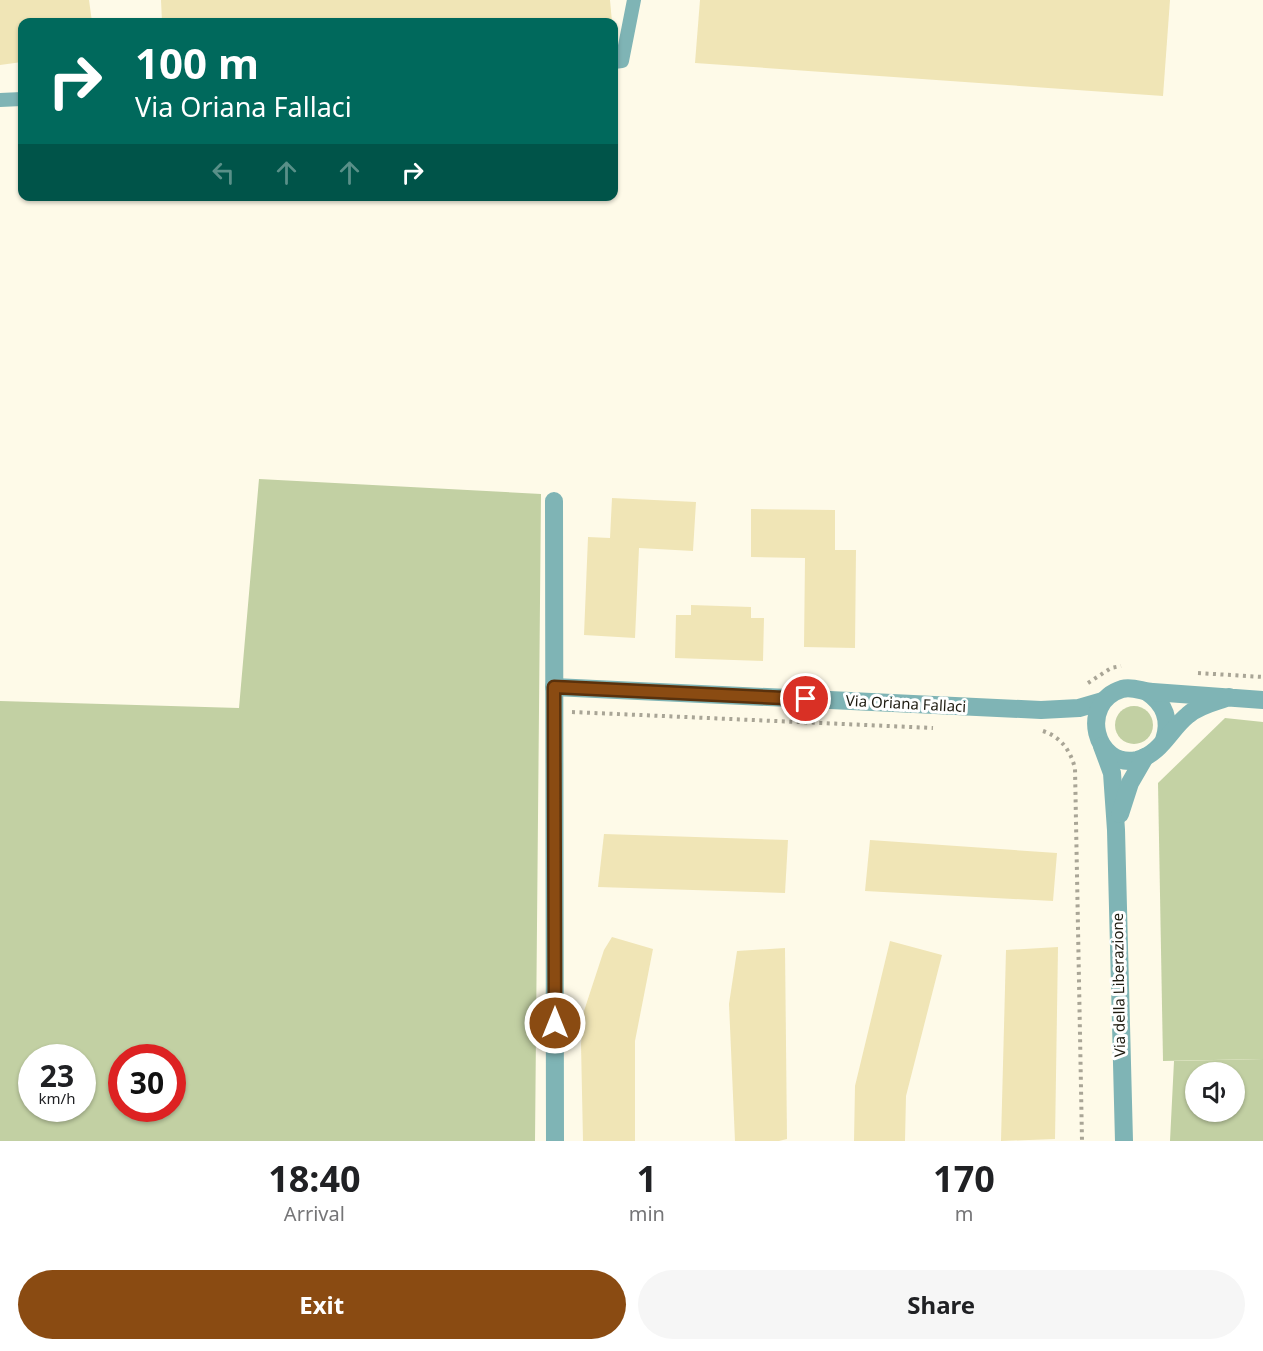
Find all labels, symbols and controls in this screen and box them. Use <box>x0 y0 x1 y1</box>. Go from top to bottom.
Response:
text: 100 m <box>135 34 259 91</box>
icon: right <box>36 42 114 120</box>
text: Via Oriana Fallaci <box>135 88 352 125</box>
icon: left <box>207 156 240 189</box>
icon: ahead <box>270 156 303 189</box>
icon: ahead <box>333 156 366 189</box>
icon: right <box>396 156 429 189</box>
pin <box>780 673 831 724</box>
icon: arrive <box>789 682 822 715</box>
street label: Via Oriana Fallaci <box>845 690 967 716</box>
street label: Via della Liberazione <box>1107 913 1129 1057</box>
position arrow <box>523 991 587 1055</box>
speed limit sign: 30 <box>108 1044 186 1122</box>
text: 23 <box>40 1055 74 1096</box>
map controls <box>1185 1062 1245 1122</box>
button: sound <box>1185 1062 1245 1122</box>
text: km/h <box>39 1088 75 1108</box>
text: 18:40 <box>268 1154 361 1203</box>
text: 1 <box>637 1154 657 1203</box>
text: 170 <box>933 1154 995 1203</box>
text: Arrival <box>284 1200 345 1227</box>
text: min <box>629 1200 665 1227</box>
text: m <box>955 1200 973 1227</box>
button: Exit <box>18 1270 626 1339</box>
button: Share <box>638 1270 1245 1339</box>

